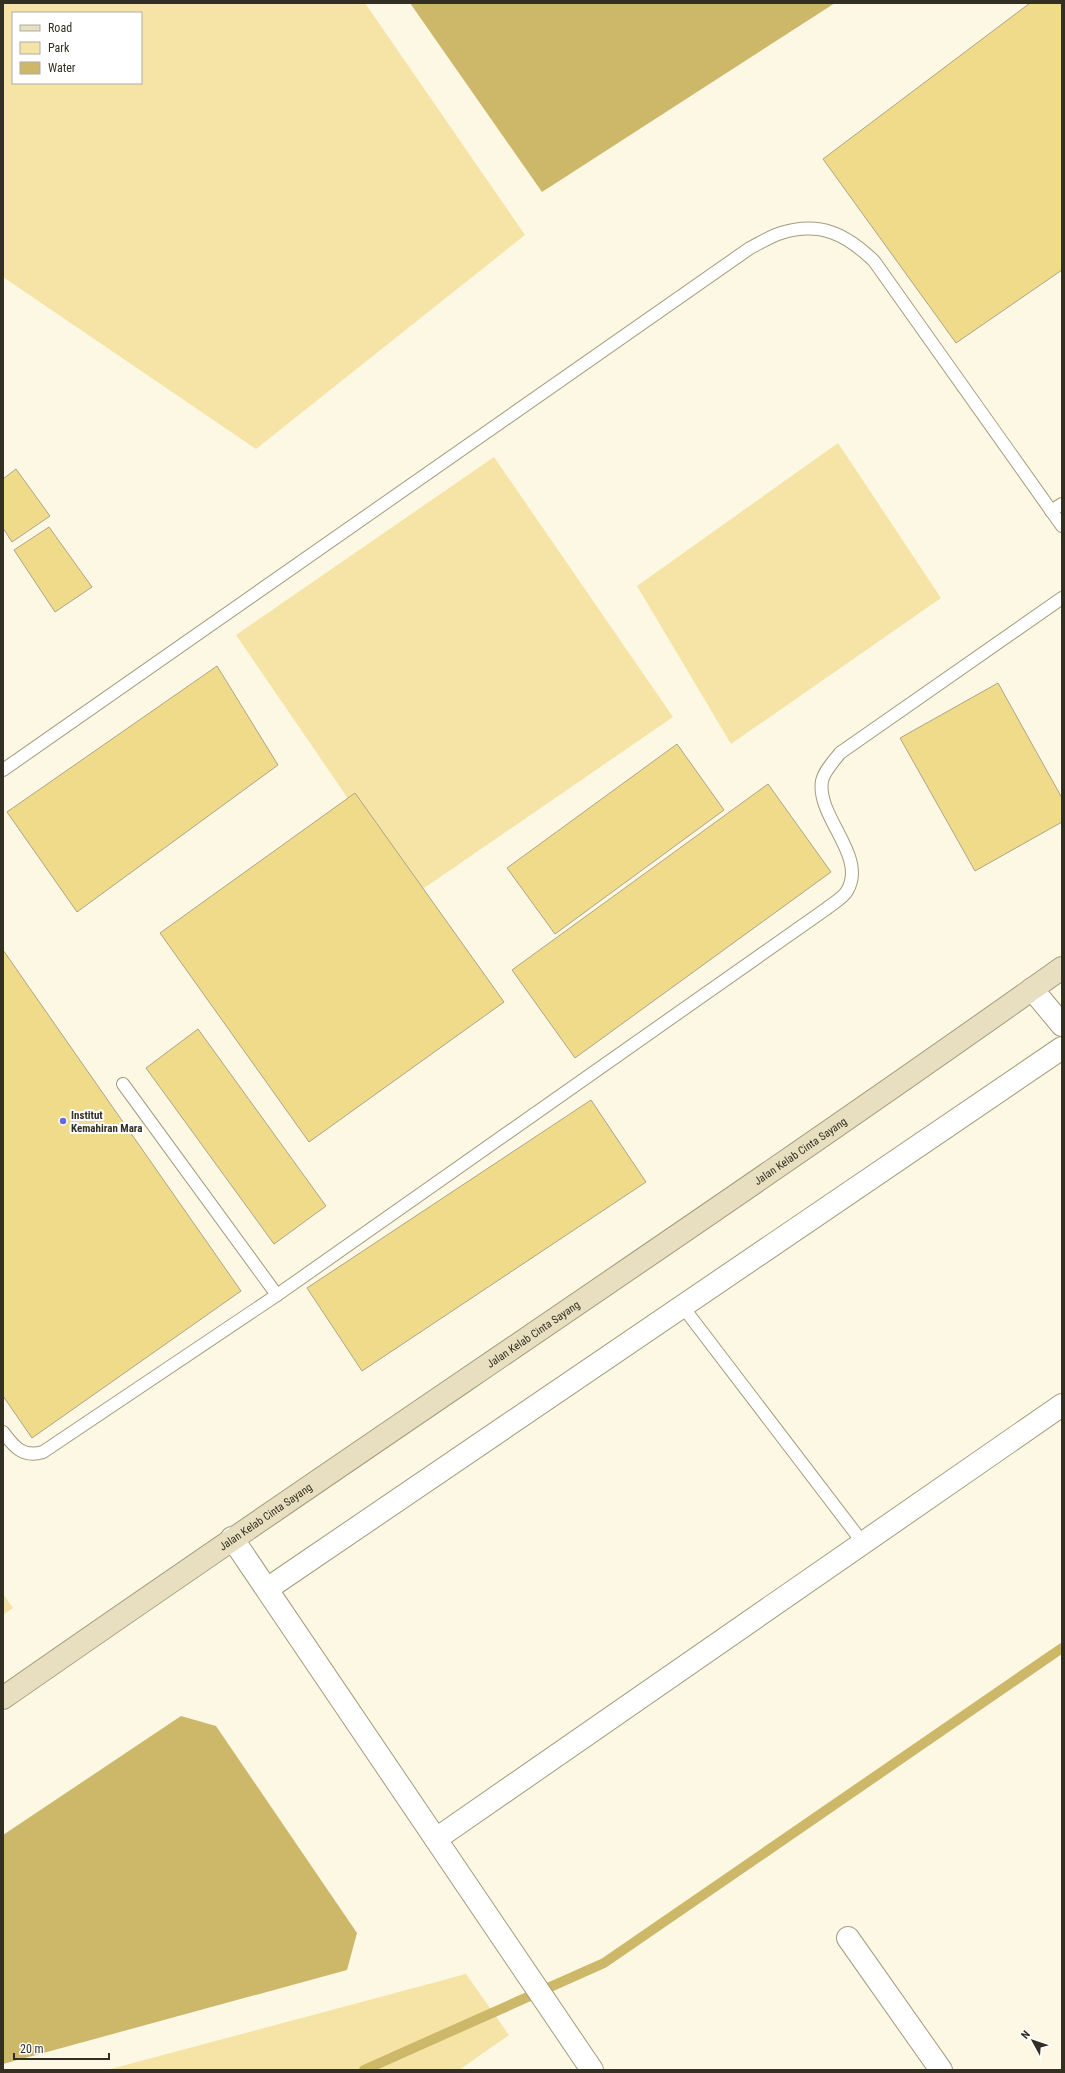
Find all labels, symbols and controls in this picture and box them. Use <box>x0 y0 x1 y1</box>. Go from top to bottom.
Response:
legend <box>12 12 142 84</box>
text: Road <box>48 21 72 35</box>
text: Park <box>48 41 70 55</box>
text: Water <box>48 61 76 75</box>
place label: Institut Kemahiran Mara <box>71 1109 143 1135</box>
street label: Jalan Kelab Cinta Sayang <box>752 1115 850 1188</box>
marker: Institut Kemahiran Mara <box>58 1116 68 1126</box>
street label: Jalan Kelab Cinta Sayang <box>484 1298 582 1371</box>
street label: Jalan Kelab Cinta Sayang <box>217 1481 315 1553</box>
north arrow <box>1013 2021 1053 2061</box>
text: N <box>1019 2028 1033 2042</box>
scale bar <box>14 2035 109 2061</box>
text: 20 m <box>20 2042 44 2056</box>

